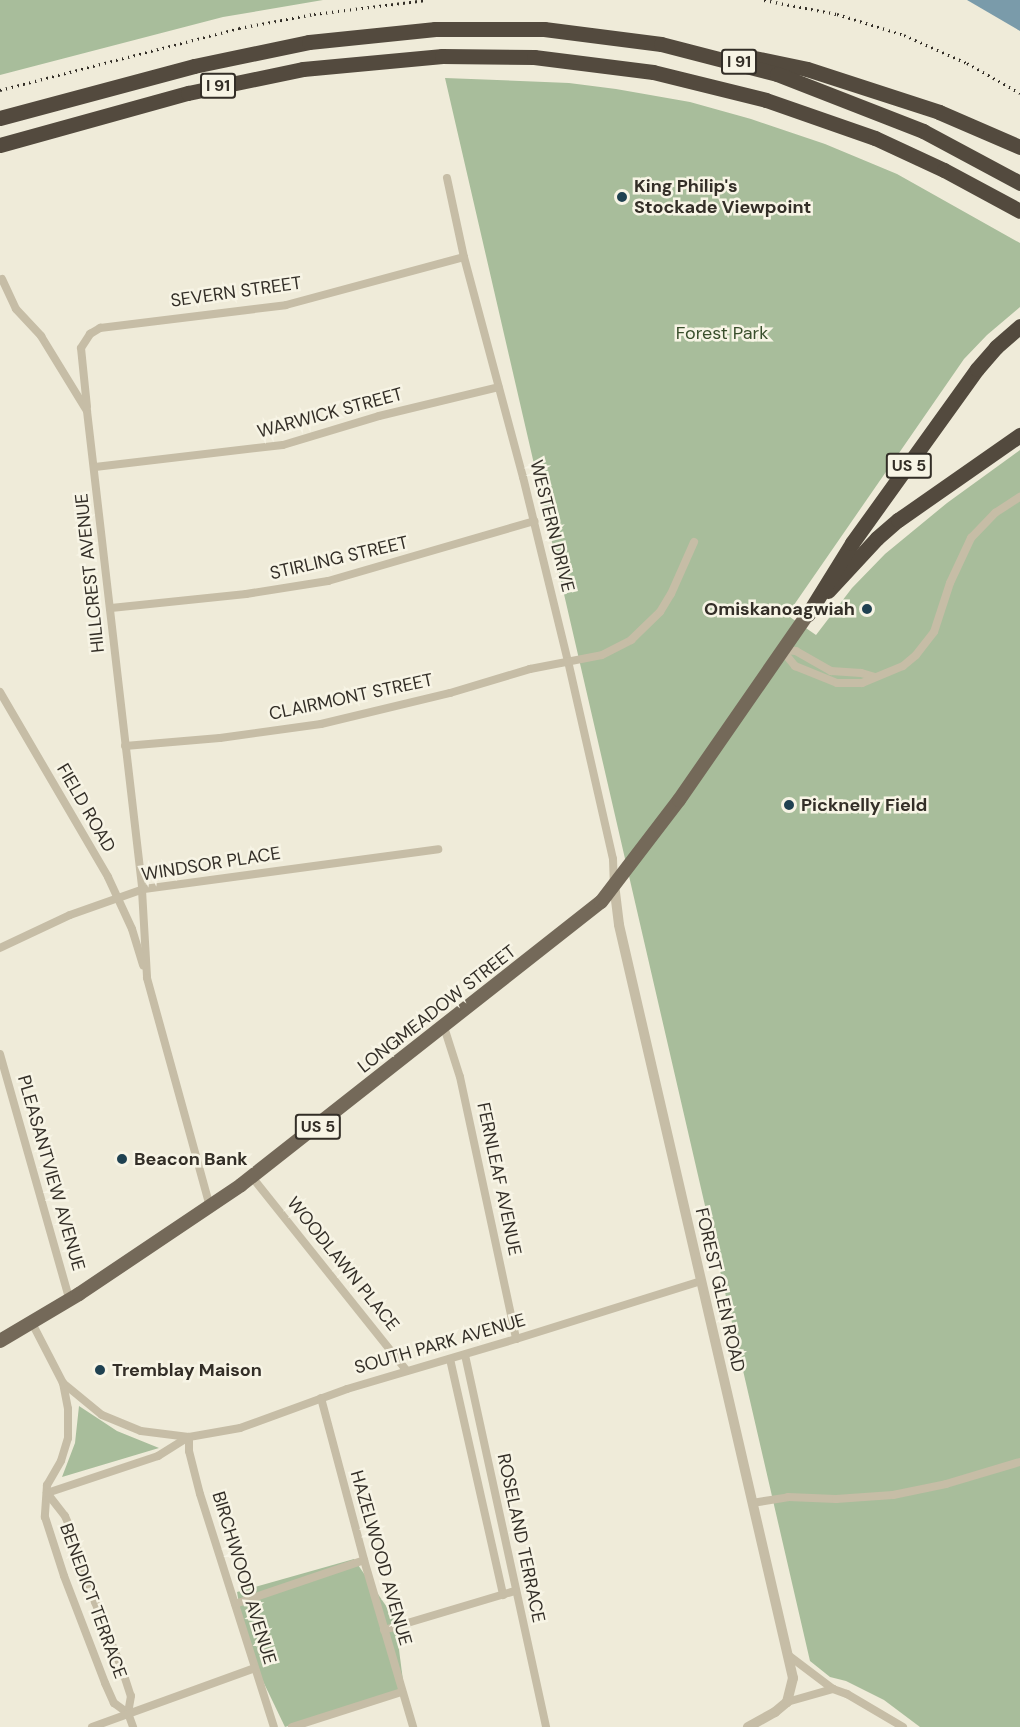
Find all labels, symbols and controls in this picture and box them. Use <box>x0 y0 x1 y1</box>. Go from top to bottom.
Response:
road number: I 91 <box>721 49 757 75</box>
road number: I 91 <box>200 73 236 99</box>
place label: King Philip's Stockade Viewpoint <box>634 176 811 219</box>
marker: King Philip's Stockade Viewpoint <box>615 190 629 204</box>
street label: SEVERN STREET <box>169 272 303 312</box>
park label: Forest Park <box>676 322 768 344</box>
street label: WARWICK STREET <box>255 383 405 443</box>
road number: US 5 <box>885 453 933 479</box>
street label: WESTERN DRIVE <box>525 458 579 594</box>
street label: HILLCREST AVENUE <box>71 492 109 654</box>
street label: STIRLING STREET <box>268 532 410 584</box>
place label: Omiskanoagwiah <box>704 598 855 620</box>
marker: Omiskanoagwiah <box>860 602 874 616</box>
street label: CLAIRMONT STREET <box>267 669 435 725</box>
street label: FIELD ROAD <box>52 760 120 856</box>
place label: Picknelly Field <box>801 794 927 816</box>
marker: Picknelly Field <box>782 798 796 812</box>
street label: WINDSOR PLACE <box>140 842 282 886</box>
street label: LONGMEADOW STREET <box>354 940 520 1078</box>
street label: PLEASANTVIEW AVENUE <box>13 1073 89 1273</box>
street label: FERNLEAF AVENUE <box>472 1101 526 1257</box>
road number: US 5 <box>294 1114 342 1140</box>
place label: Beacon Bank <box>134 1148 248 1170</box>
marker: Beacon Bank <box>115 1152 129 1166</box>
street label: WOODLAWN PLACE <box>282 1193 404 1335</box>
street label: FOREST GLEN ROAD <box>691 1206 749 1374</box>
street label: SOUTH PARK AVENUE <box>352 1309 528 1379</box>
place label: Tremblay Maison <box>112 1359 262 1381</box>
marker: Tremblay Maison <box>93 1363 107 1377</box>
street label: ROSELAND TERRACE <box>493 1452 549 1624</box>
street label: HAZELWOOD AVENUE <box>346 1468 416 1648</box>
street label: BIRCHWOOD AVENUE <box>207 1489 281 1667</box>
street label: BENEDICT TERRACE <box>55 1520 131 1682</box>

